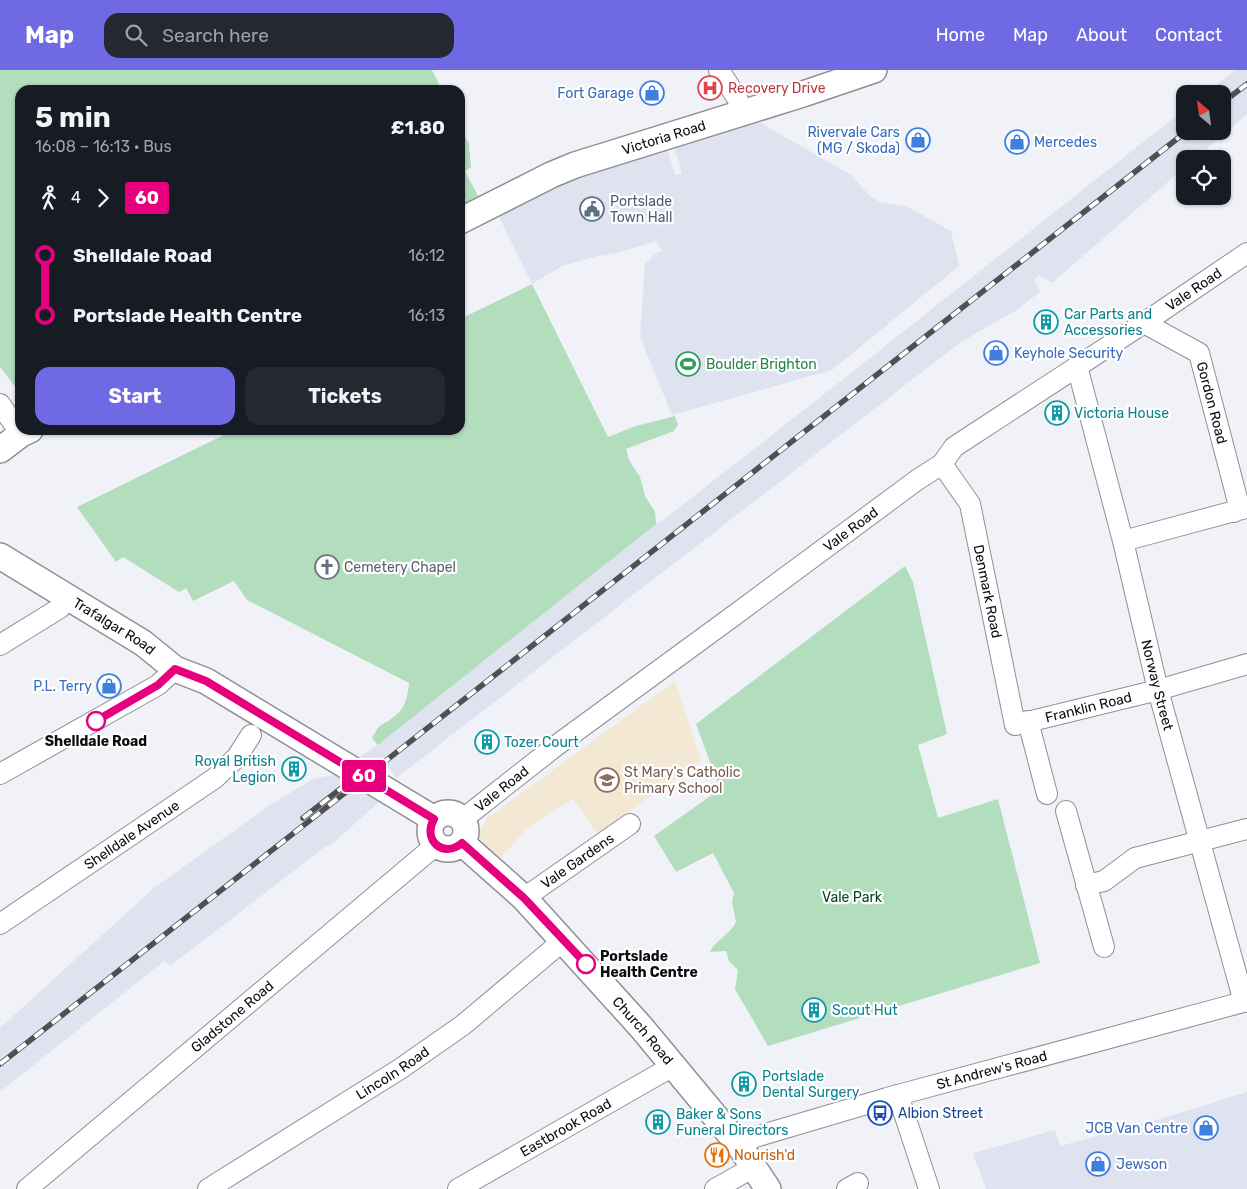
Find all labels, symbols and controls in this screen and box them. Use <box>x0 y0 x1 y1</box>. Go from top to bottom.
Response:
search box <box>104 13 454 58</box>
text: Map <box>25 21 74 49</box>
icon: search <box>122 21 150 49</box>
text: Search here <box>162 24 269 47</box>
text: Home <box>936 24 985 46</box>
text: Map <box>1013 24 1048 46</box>
text: About <box>1076 24 1127 46</box>
text: Contact <box>1155 24 1222 46</box>
hospital icon: Recovery Drive <box>697 75 723 101</box>
shop icon: Fort Garage <box>639 80 665 106</box>
place label: Recovery Drive <box>728 80 826 97</box>
place label: Fort Garage <box>557 85 634 102</box>
north arrow <box>1176 85 1231 140</box>
map controls <box>1176 85 1231 205</box>
text: 5 min <box>35 101 111 134</box>
text: £1.80 <box>391 116 445 139</box>
street label: Victoria Road <box>620 117 708 159</box>
place label: Rivervale Cars (MG / Skoda) <box>807 124 900 157</box>
shop icon: Rivervale Cars (MG / Skoda) <box>905 127 931 153</box>
shop icon: Mercedes <box>1004 129 1030 155</box>
place label: Mercedes <box>1034 134 1097 151</box>
text: 16:08 – 16:13 · Bus <box>35 137 172 156</box>
button: locate <box>1176 150 1231 205</box>
icon: walk <box>35 184 63 212</box>
icon: forward <box>89 184 117 212</box>
text: 60 <box>135 187 159 209</box>
text: 4 <box>71 188 81 207</box>
place label: Portslade Town Hall <box>610 193 672 226</box>
public building icon: Portslade Town Hall <box>579 196 605 222</box>
text: Shelldale Road <box>73 244 212 267</box>
text: 16:12 <box>408 246 445 265</box>
street label: Vale Road <box>1163 265 1225 315</box>
text: Portslade Health Centre <box>73 304 302 327</box>
text: 16:13 <box>408 306 445 325</box>
place label: Car Parts and Accessories <box>1064 306 1152 339</box>
building icon: Car Parts and Accessories <box>1033 309 1059 335</box>
shop icon: Keyhole Security <box>983 340 1009 366</box>
place label: Keyhole Security <box>1014 345 1123 362</box>
sports icon: Boulder Brighton <box>675 351 701 377</box>
place label: Boulder Brighton <box>706 356 817 373</box>
street label: Gordon Road <box>1193 360 1230 446</box>
button: Start <box>35 367 235 425</box>
button: Tickets <box>245 367 445 425</box>
building icon: Victoria House <box>1044 400 1070 426</box>
place label: Victoria House <box>1074 405 1169 422</box>
street label: Vale Road <box>820 504 882 555</box>
street label: Denmark Road <box>969 543 1005 640</box>
church icon: Cemetery Chapel <box>314 554 340 580</box>
place label: Cemetery Chapel <box>344 559 456 576</box>
street label: Trafalgar Road <box>70 594 159 659</box>
street label: Norway Street <box>1137 638 1177 733</box>
shop icon: P.L. Terry <box>96 673 122 699</box>
place label: P.L. Terry <box>33 678 92 695</box>
street label: Franklin Road <box>1044 689 1134 726</box>
marker: Shelldale Road <box>86 711 106 731</box>
building icon: Tozer Court <box>474 729 500 755</box>
place label: Shelldale Road <box>45 733 147 750</box>
place label: Tozer Court <box>504 734 579 751</box>
place label: Royal British Legion <box>195 753 276 786</box>
building icon: Royal British Legion <box>281 756 307 782</box>
line badge: 60 <box>342 760 386 792</box>
street label: Vale Road <box>471 763 532 816</box>
place label: St Mary's Catholic Primary School <box>624 764 741 797</box>
text: 60 <box>352 765 376 787</box>
school or university icon: St Mary's Catholic Primary School <box>594 767 620 793</box>
street label: Shelldale Avenue <box>81 797 183 873</box>
street label: Vale Gardens <box>538 830 617 893</box>
park label: Vale Park <box>822 889 883 906</box>
place label: Portslade Health Centre <box>600 948 698 981</box>
marker: Portslade Health Centre <box>576 954 596 974</box>
street label: Gladstone Road <box>188 977 277 1056</box>
street label: Church Road <box>609 993 677 1068</box>
building icon: Scout Hut <box>801 997 827 1023</box>
place label: Scout Hut <box>832 1002 898 1019</box>
street label: Lincoln Road <box>353 1043 433 1103</box>
street label: St Andrew's Road <box>935 1047 1049 1093</box>
place label: Portslade Dental Surgery <box>762 1068 860 1101</box>
building icon: Portslade Dental Surgery <box>731 1071 757 1097</box>
street label: Eastbrook Road <box>517 1095 614 1161</box>
bus stop icon: Albion Street <box>867 1100 893 1126</box>
place label: Albion Street <box>898 1105 983 1122</box>
place label: Baker & Sons Funeral Directors <box>676 1106 788 1139</box>
building icon: Baker & Sons Funeral Directors <box>645 1109 671 1135</box>
shop icon: JCB Van Centre <box>1193 1115 1219 1141</box>
place label: JCB Van Centre <box>1085 1120 1188 1137</box>
restaurant icon: Nourish'd <box>704 1142 730 1168</box>
place label: Nourish'd <box>734 1147 795 1164</box>
shop icon: Jewson <box>1085 1151 1111 1177</box>
place label: Jewson <box>1116 1156 1167 1173</box>

